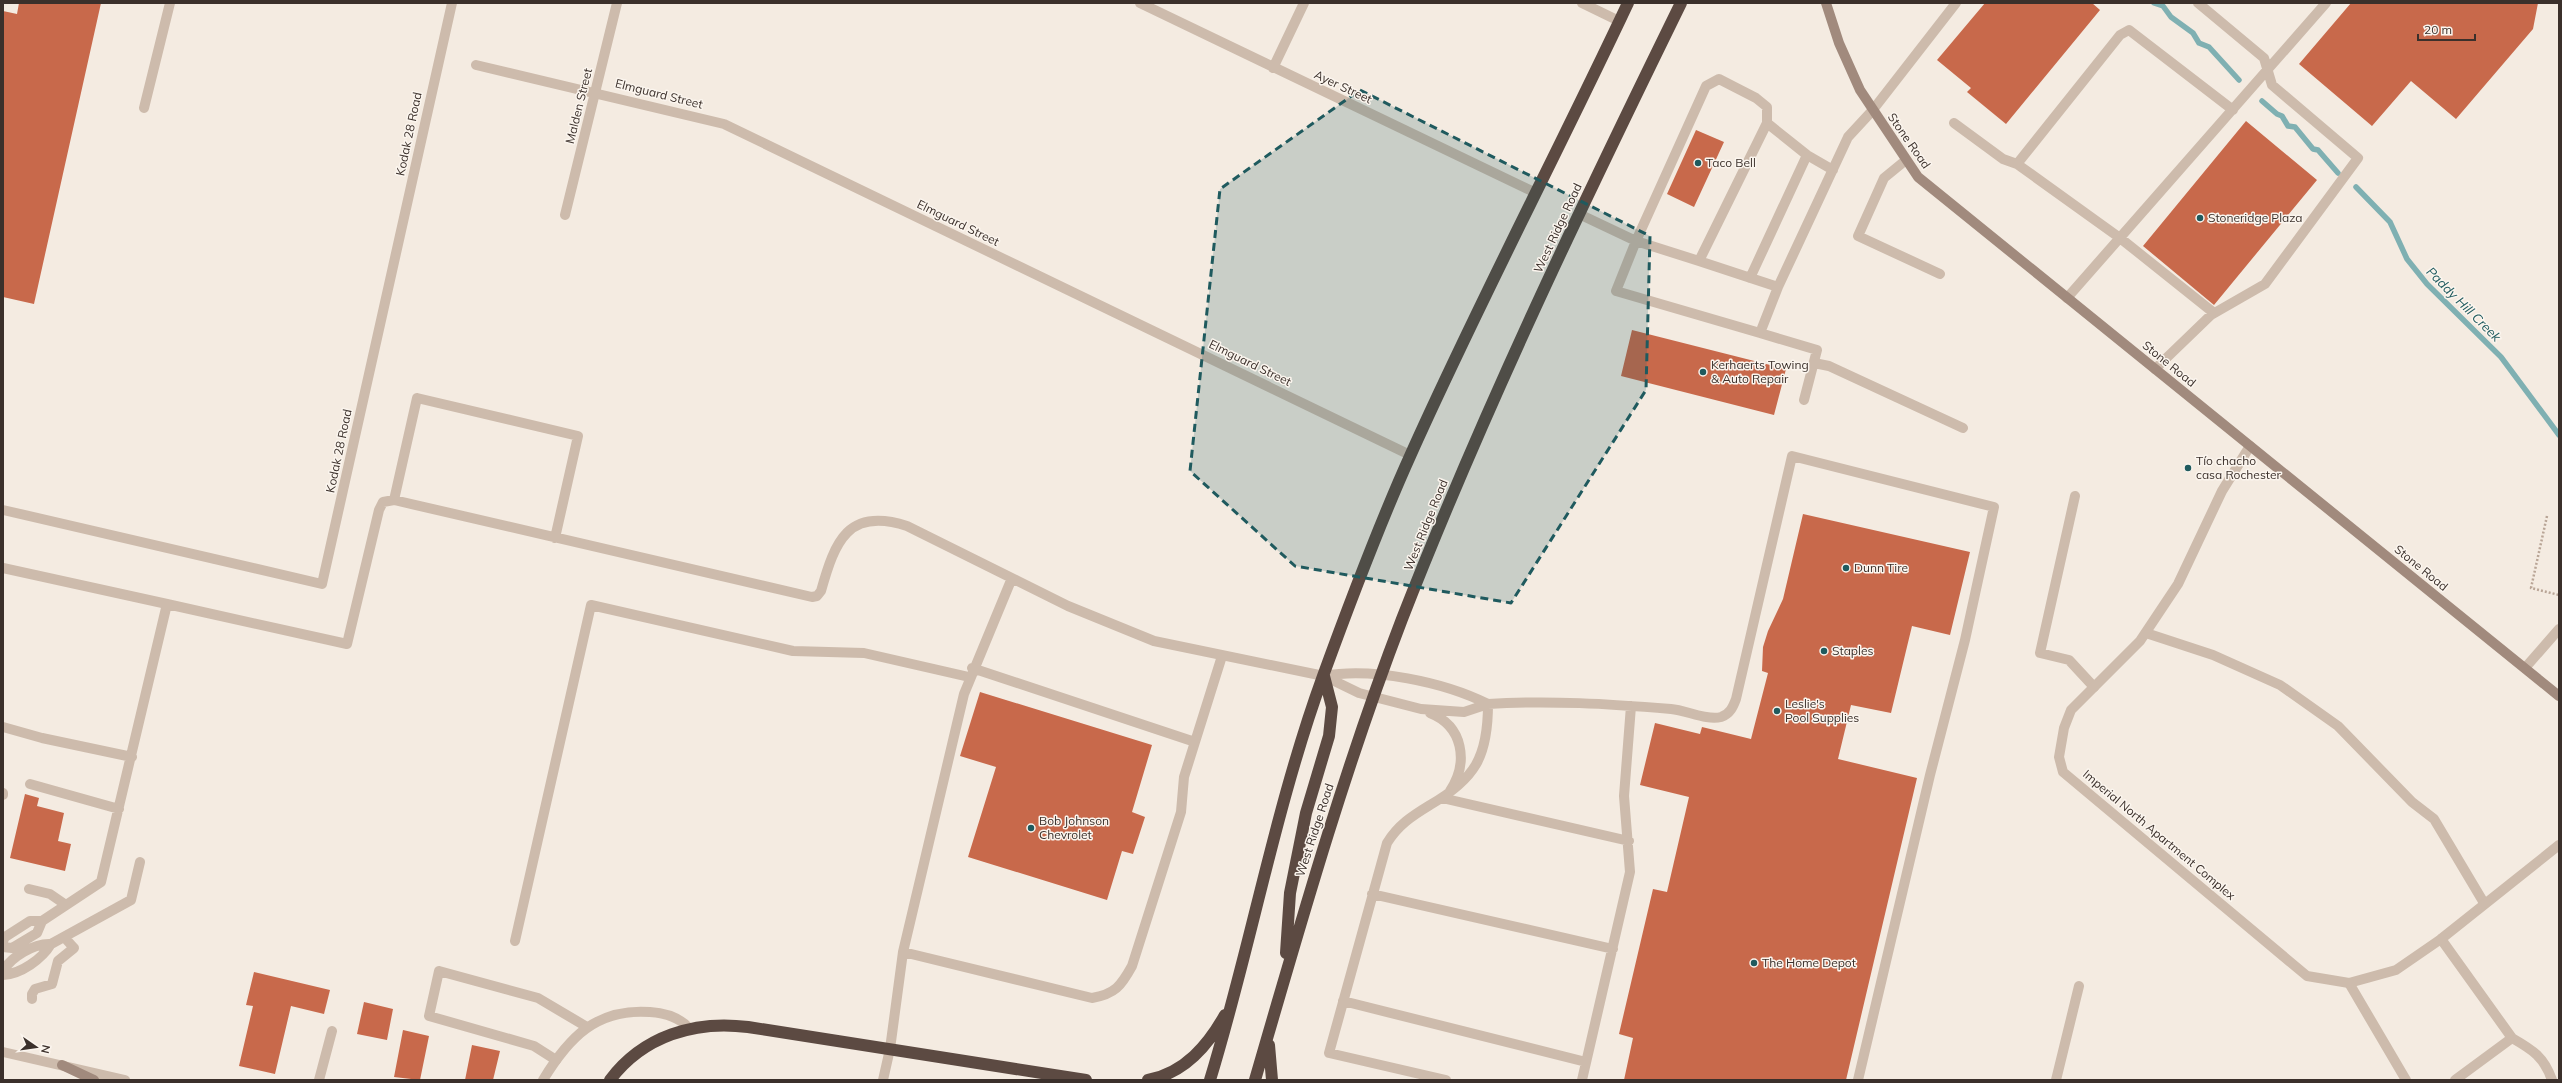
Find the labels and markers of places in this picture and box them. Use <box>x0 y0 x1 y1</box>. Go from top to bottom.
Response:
place label: Taco Bell <box>1706 155 1756 170</box>
marker: Taco Bell <box>1693 158 1703 168</box>
place label: Stoneridge Plaza <box>2208 210 2303 225</box>
marker: Stoneridge Plaza <box>2195 213 2205 223</box>
place label: Kerhaerts Towing & Auto Repair <box>1711 357 1809 386</box>
marker: Kerhaerts Towing & Auto Repair <box>1698 367 1708 377</box>
place label: Tío chacho casa Rochester <box>2196 453 2281 482</box>
marker: Tío chacho casa Rochester <box>2183 463 2193 473</box>
place label: Dunn Tire <box>1854 560 1908 575</box>
marker: Dunn Tire <box>1841 563 1851 573</box>
place label: Staples <box>1832 643 1873 658</box>
marker: Staples <box>1819 646 1829 656</box>
place label: Leslie's Pool Supplies <box>1785 696 1859 725</box>
marker: Leslie's Pool Supplies <box>1772 706 1782 716</box>
place label: Bob Johnson Chevrolet <box>1039 813 1109 842</box>
marker: Bob Johnson Chevrolet <box>1026 823 1036 833</box>
place label: The Home Depot <box>1762 955 1856 970</box>
marker: The Home Depot <box>1749 958 1759 968</box>

